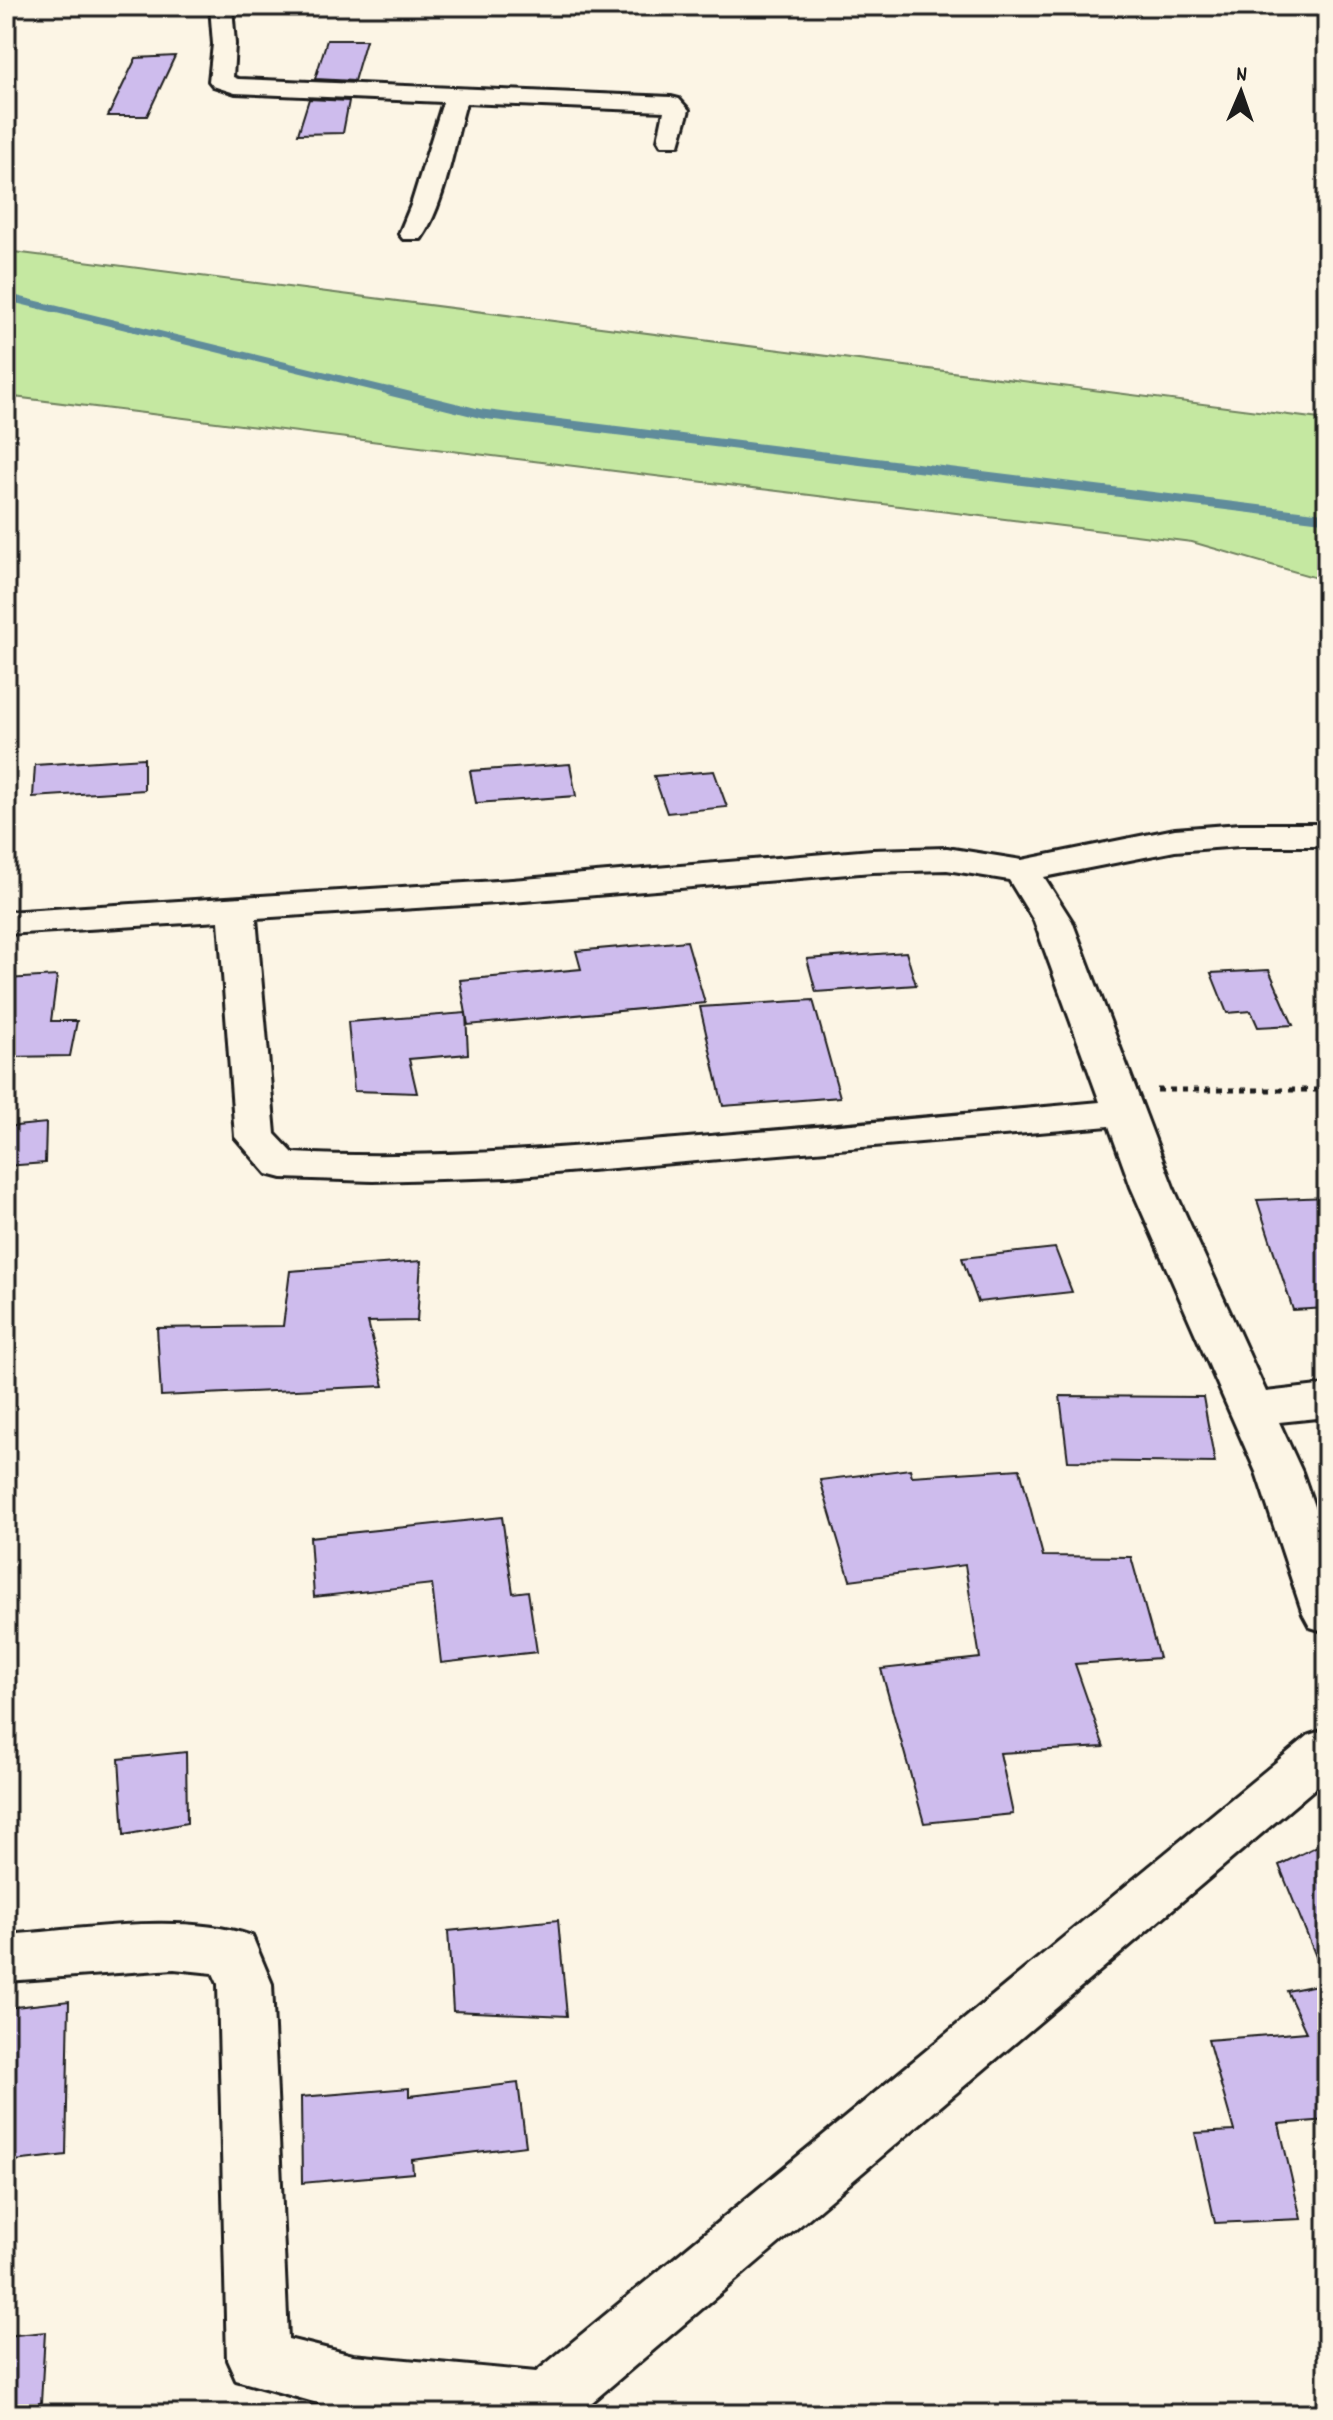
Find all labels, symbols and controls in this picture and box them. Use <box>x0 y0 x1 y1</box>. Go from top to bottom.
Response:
north arrow <box>1201 52 1281 132</box>
text: N <box>1236 60 1248 91</box>

